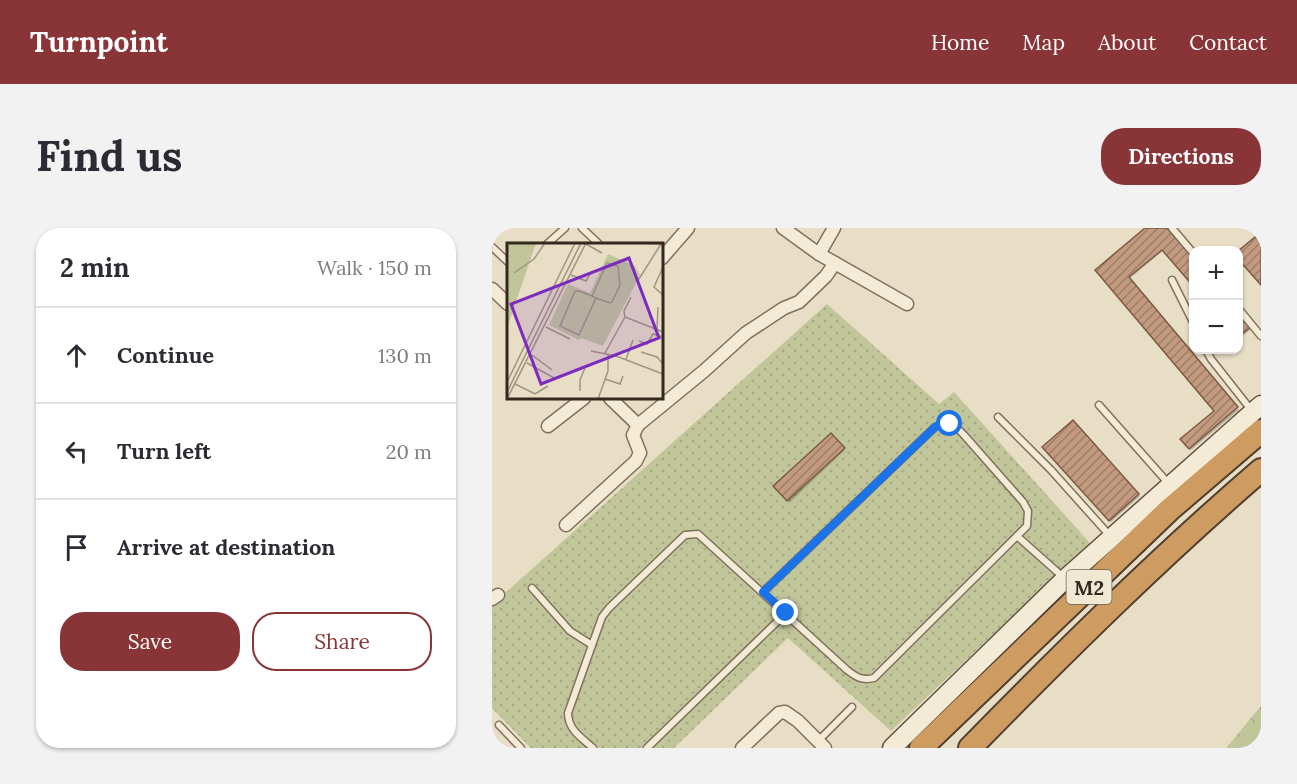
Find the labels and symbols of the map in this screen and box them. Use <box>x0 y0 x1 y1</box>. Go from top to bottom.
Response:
inset map <box>507 243 663 399</box>
route start <box>936 410 962 436</box>
road number: M2 <box>1066 570 1112 604</box>
route end <box>772 599 798 625</box>

